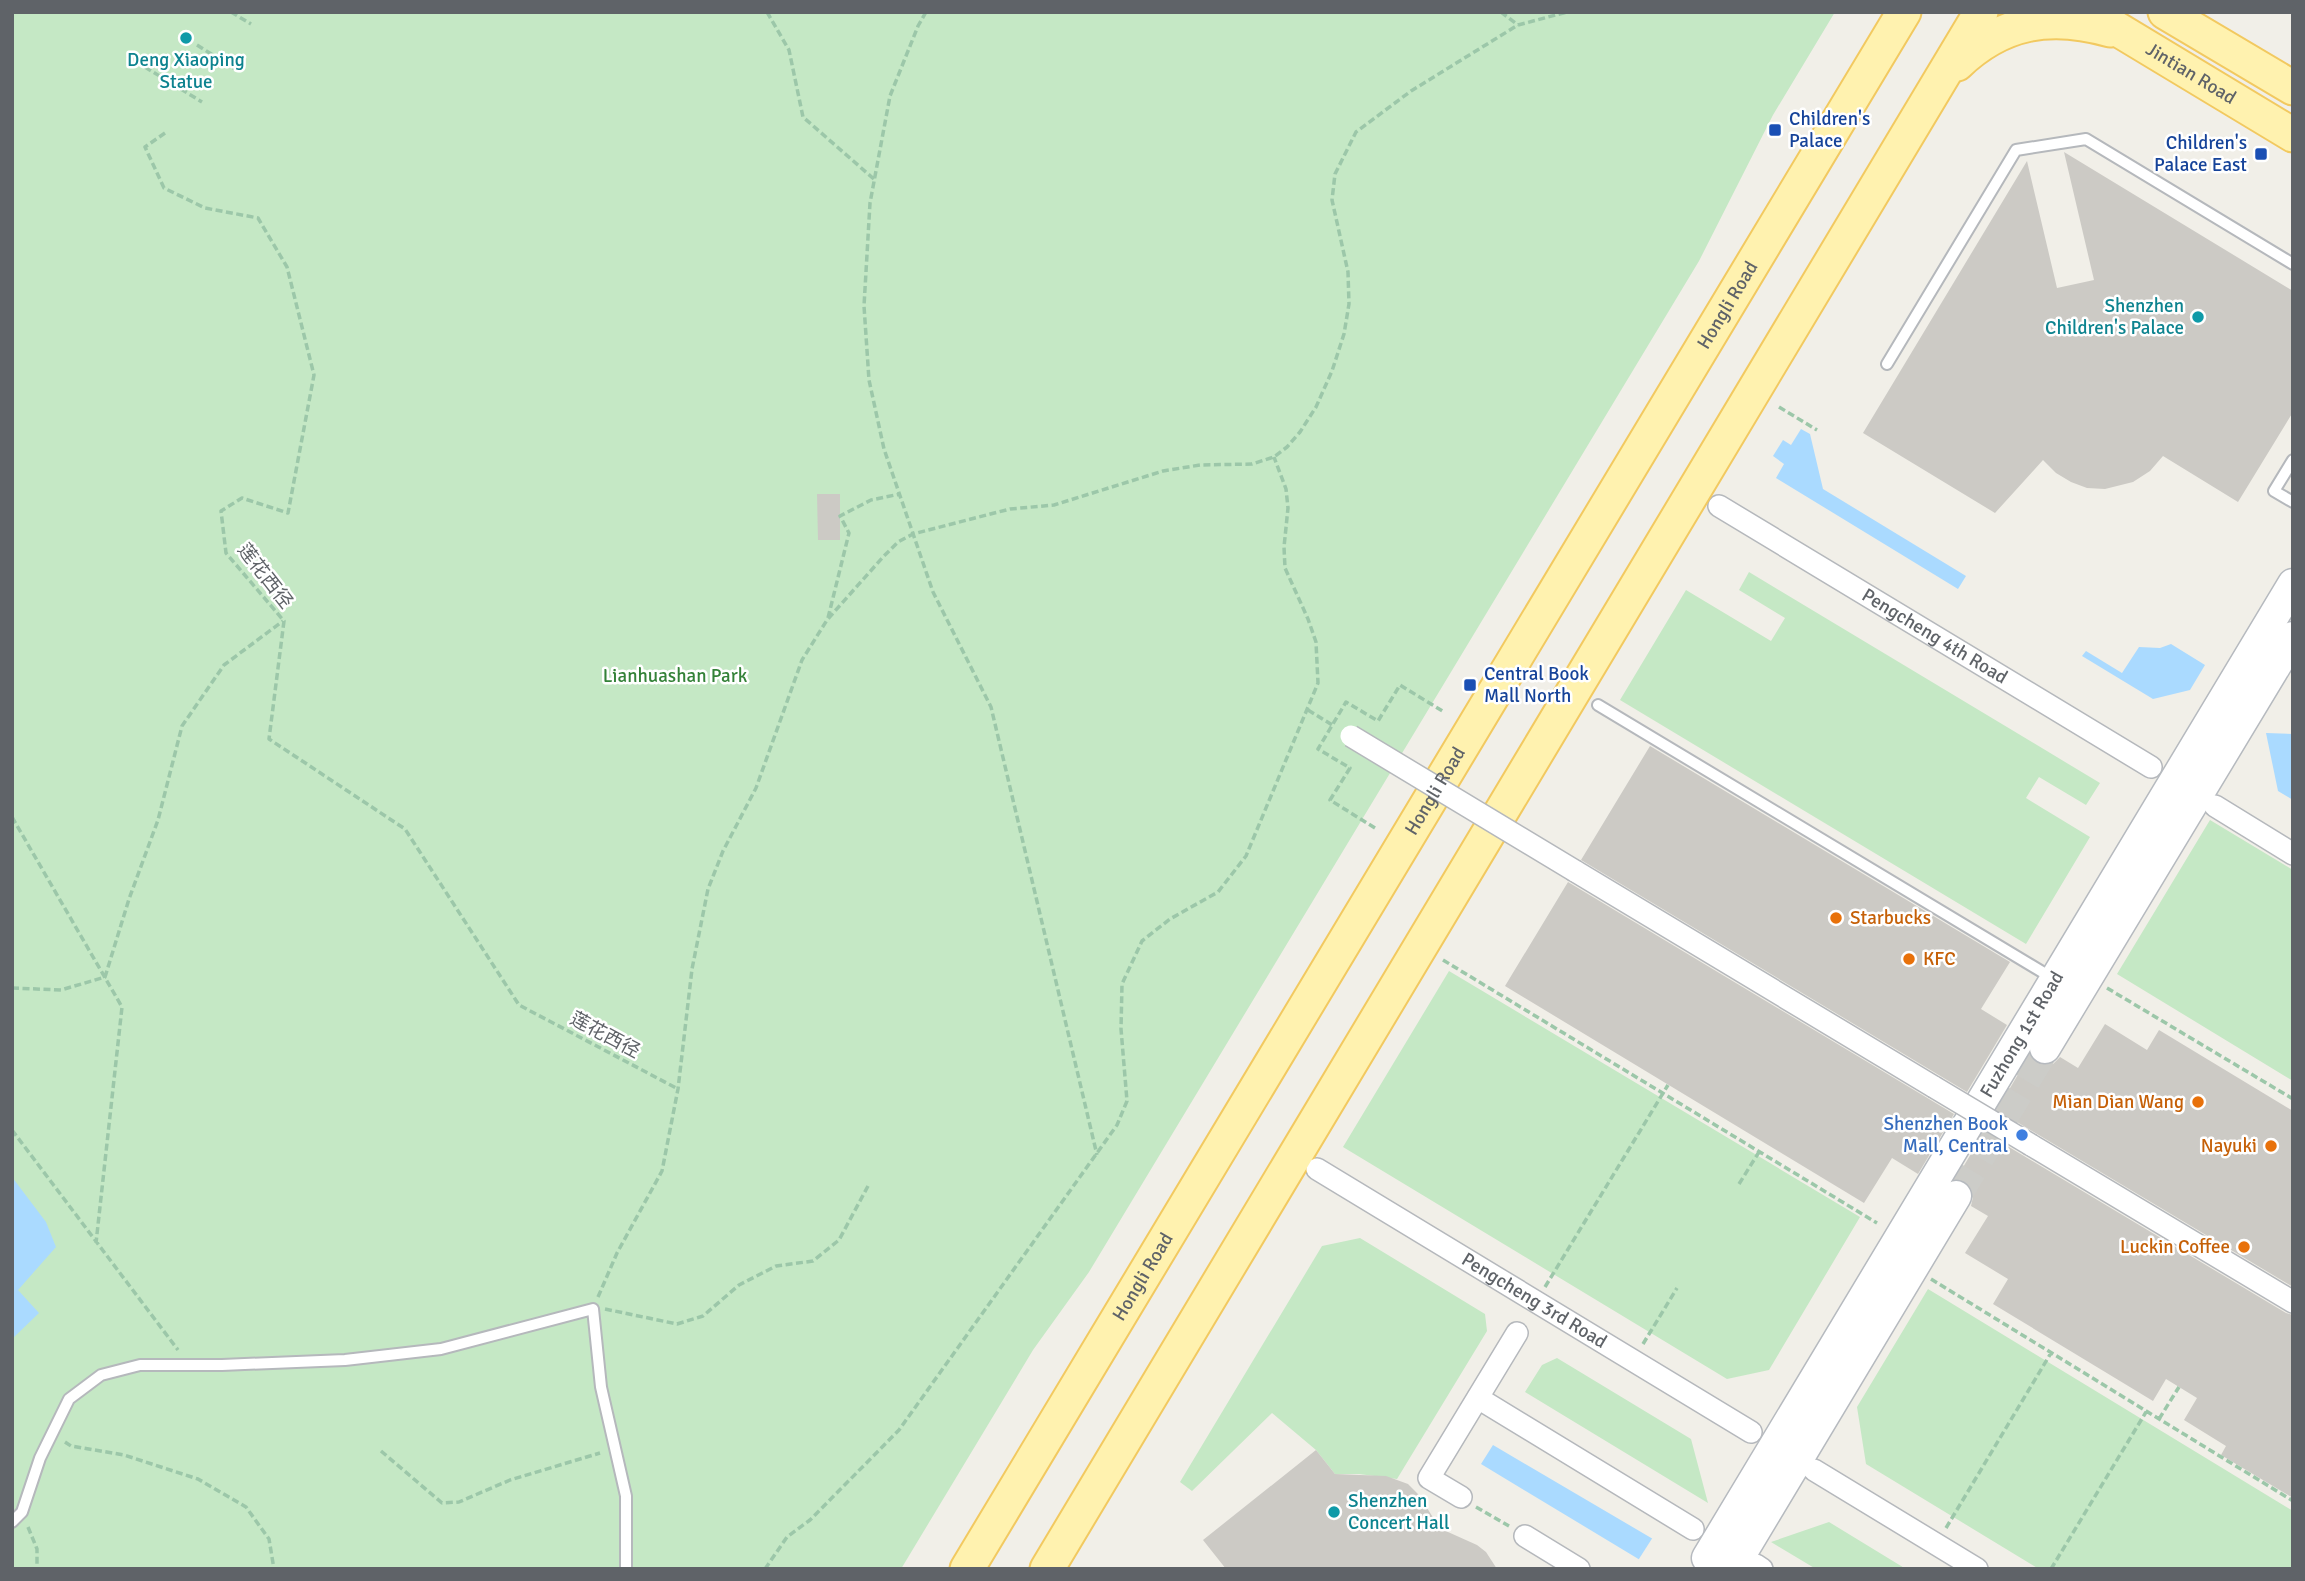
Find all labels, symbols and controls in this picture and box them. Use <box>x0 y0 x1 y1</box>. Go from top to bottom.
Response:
marker: Deng Xiaoping Statue <box>178 30 194 46</box>
street label: Jintian Road <box>2141 37 2240 110</box>
place label: Deng Xiaoping Statue <box>127 48 245 94</box>
place label: Children's Palace <box>1789 107 1870 153</box>
marker: Children's Palace <box>1767 122 1783 138</box>
place label: Children's Palace East <box>2154 131 2247 177</box>
marker: Children's Palace East <box>2253 146 2269 162</box>
street label: Hongli Road <box>1692 257 1763 354</box>
place label: Shenzhen Children's Palace <box>2045 294 2184 340</box>
marker: Shenzhen Children's Palace <box>2190 309 2206 325</box>
street label: 莲花西径 <box>232 539 298 613</box>
street label: Pengcheng 4th Road <box>1858 583 2012 689</box>
place label: Central Book Mall North <box>1484 662 1589 708</box>
park label: Lianhuashan Park <box>603 664 748 688</box>
marker: Central Book Mall North <box>1462 677 1478 693</box>
street label: Hongli Road <box>1399 743 1471 839</box>
place label: Starbucks <box>1850 906 1931 930</box>
marker: Starbucks <box>1828 910 1844 926</box>
place label: KFC <box>1923 947 1956 971</box>
marker: KFC <box>1901 951 1917 967</box>
street label: Fuzhong 1st Road <box>1975 967 2069 1102</box>
street label: 莲花西径 <box>566 1007 644 1063</box>
place label: Mian Dian Wang <box>2052 1090 2184 1114</box>
marker: Mian Dian Wang <box>2190 1094 2206 1110</box>
place label: Shenzhen Book Mall, Central <box>1884 1112 2008 1158</box>
marker: Shenzhen Book Mall, Central <box>2014 1127 2030 1143</box>
place label: Nayuki <box>2201 1134 2257 1158</box>
marker: Nayuki <box>2263 1138 2279 1154</box>
street label: Hongli Road <box>1107 1228 1179 1325</box>
place label: Luckin Coffee <box>2120 1235 2230 1259</box>
marker: Luckin Coffee <box>2236 1239 2252 1255</box>
street label: Pengcheng 3rd Road <box>1457 1247 1611 1354</box>
place label: Shenzhen Concert Hall <box>1348 1489 1450 1535</box>
marker: Shenzhen Concert Hall <box>1326 1504 1342 1520</box>

